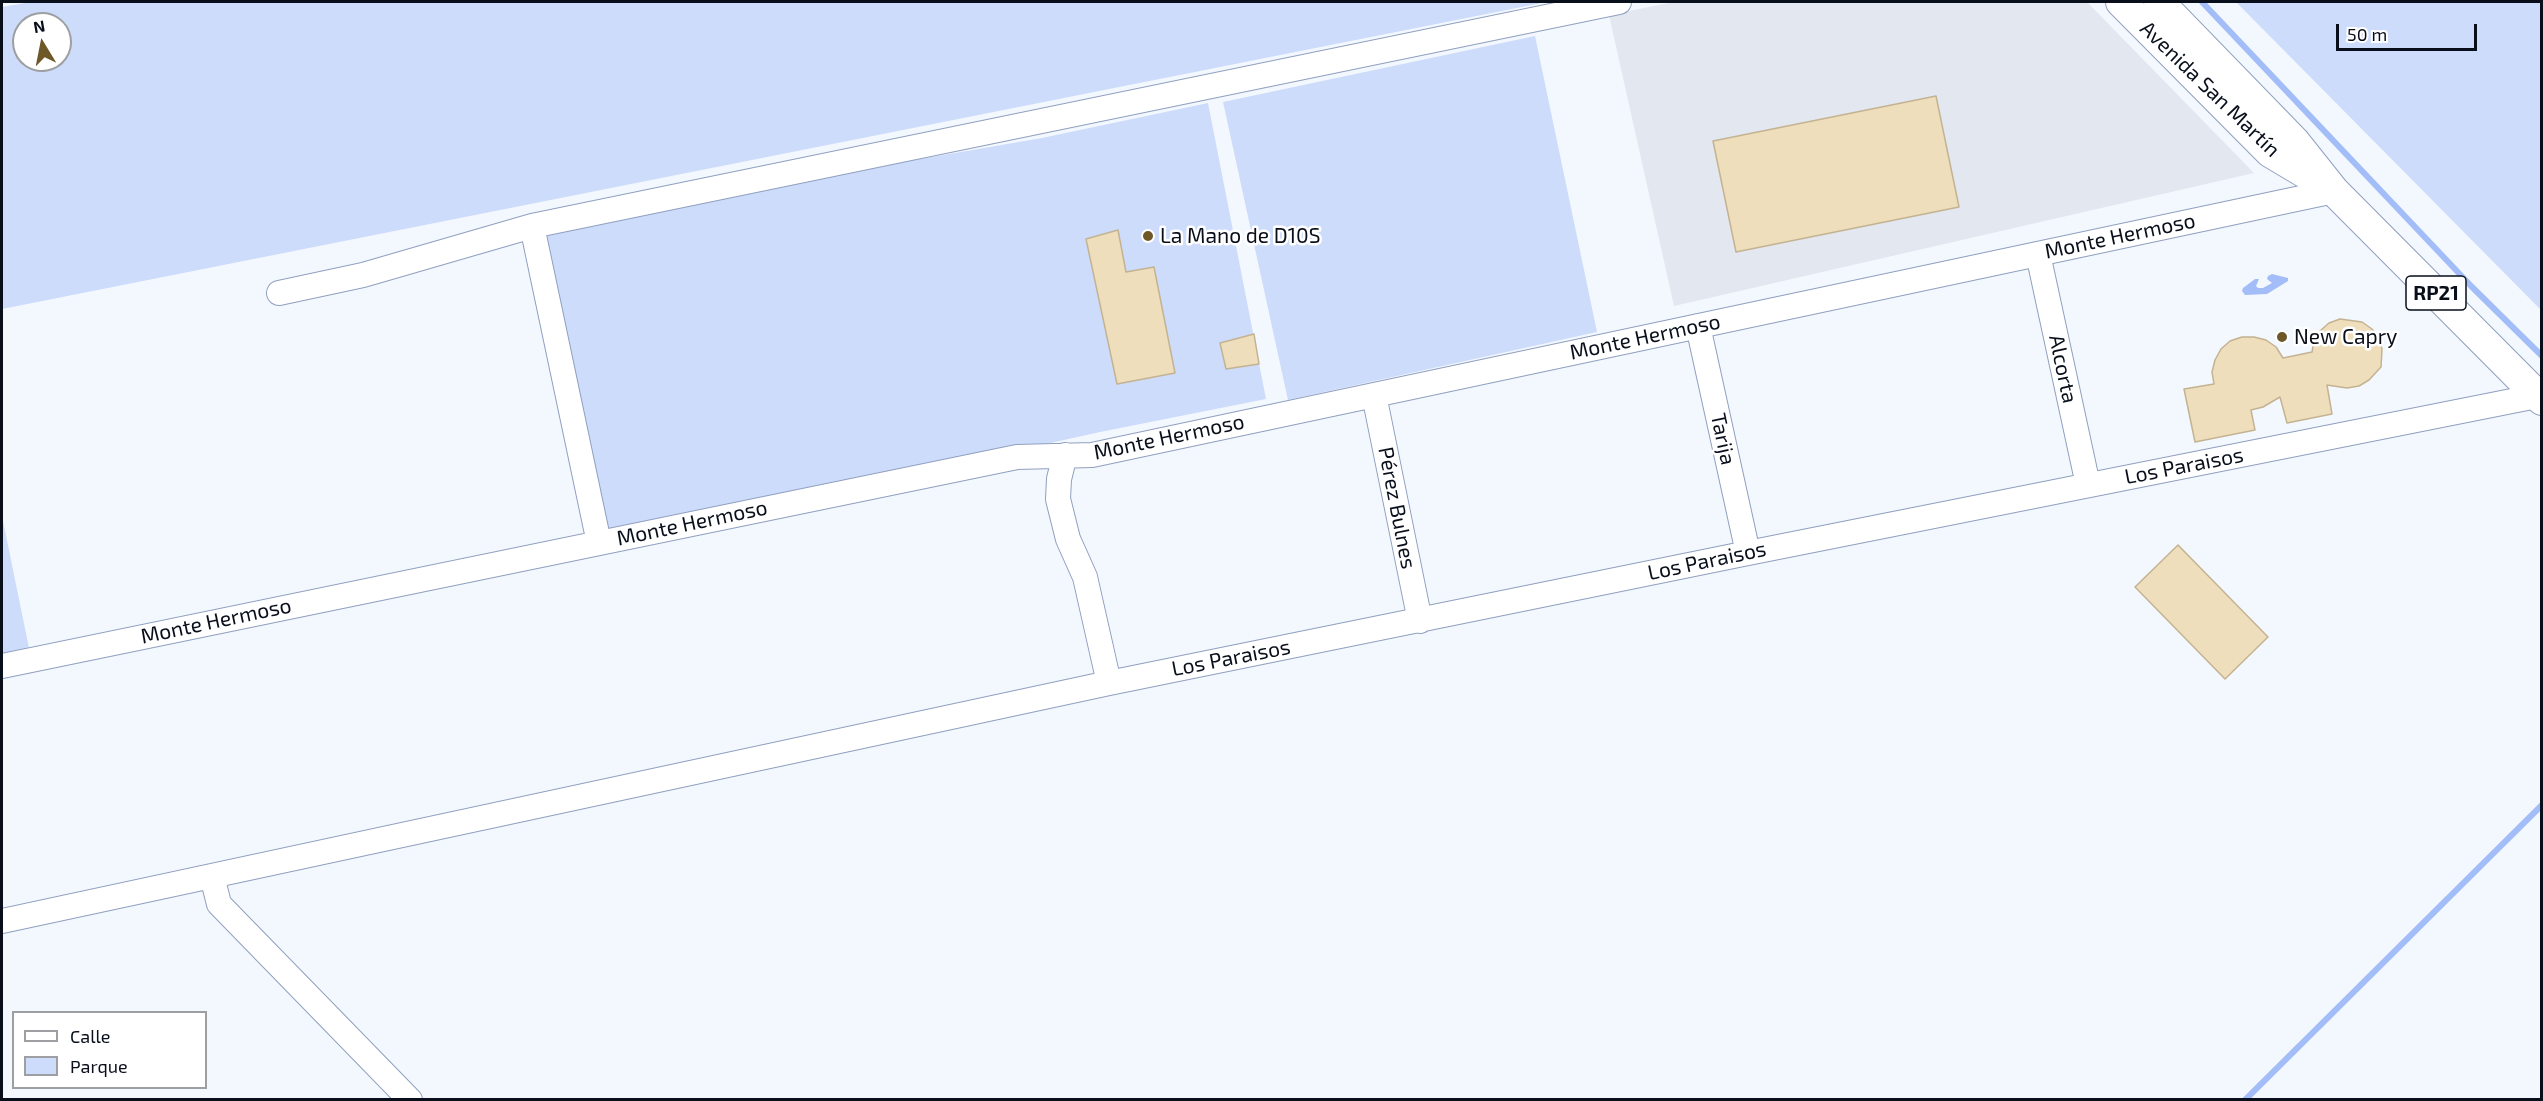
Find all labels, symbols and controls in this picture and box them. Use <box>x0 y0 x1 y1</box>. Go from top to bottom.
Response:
north arrow <box>12 12 72 72</box>
scale bar <box>2339 12 2480 50</box>
text: N <box>32 15 46 36</box>
street label: Avenida San Martín <box>2135 16 2285 162</box>
text: 50 m <box>2347 23 2387 45</box>
street label: Monte Hermoso <box>2042 208 2198 264</box>
place label: La Mano de D10S <box>1160 223 1321 249</box>
marker: La Mano de D10S <box>1141 229 1155 243</box>
road number: RP21 <box>2406 276 2466 310</box>
street label: Monte Hermoso <box>1567 309 1723 365</box>
place label: New Capry <box>2294 324 2397 350</box>
marker: New Capry <box>2275 330 2289 344</box>
street label: Alcorta <box>2043 332 2083 406</box>
street label: Monte Hermoso <box>1091 409 1247 465</box>
street label: Tarija <box>1705 411 1741 467</box>
street label: Los Paraisos <box>2123 442 2245 490</box>
street label: Pérez Bulnes <box>1373 445 1421 571</box>
street label: Monte Hermoso <box>614 495 770 551</box>
street label: Los Paraisos <box>1646 536 1768 586</box>
street label: Monte Hermoso <box>138 593 294 649</box>
street label: Los Paraisos <box>1170 634 1292 682</box>
legend <box>12 1011 207 1089</box>
text: Calle <box>70 1025 111 1047</box>
text: Parque <box>70 1055 128 1077</box>

